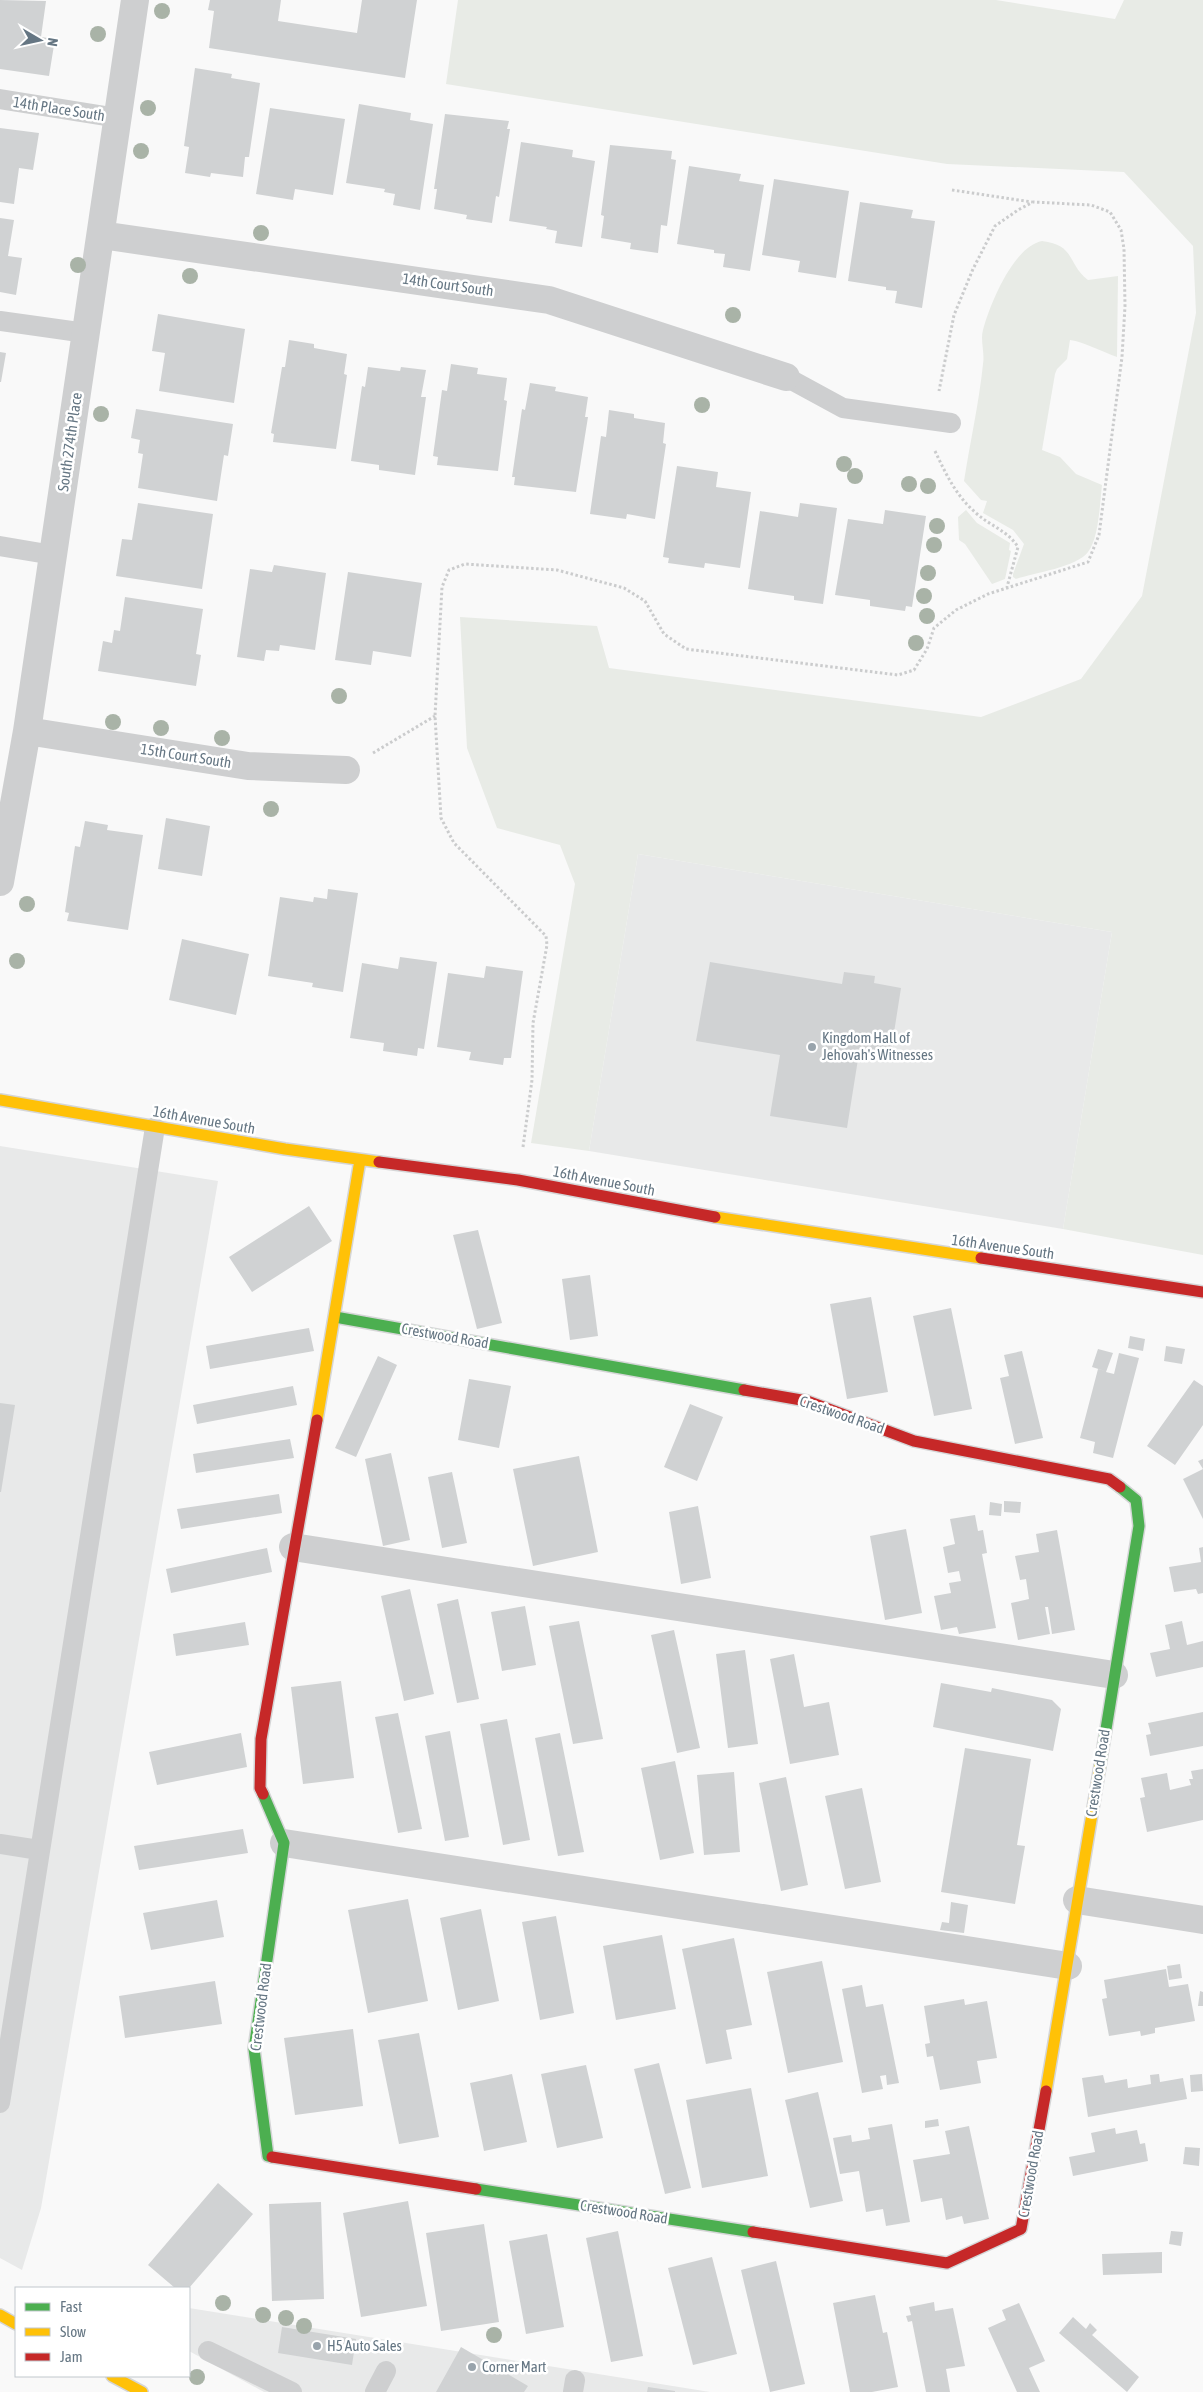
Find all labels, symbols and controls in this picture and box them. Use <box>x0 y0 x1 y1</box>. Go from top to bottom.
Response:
north arrow <box>15 15 65 65</box>
text: N <box>44 37 61 47</box>
street label: 14th Place South <box>12 93 106 124</box>
street label: 14th Court South <box>402 270 495 299</box>
street label: South 274th Place <box>54 391 85 492</box>
street label: 15th Court South <box>139 740 233 771</box>
place label: Kingdom Hall of Jehovah's Witnesses <box>822 1029 933 1063</box>
marker: Kingdom Hall of Jehovah's Witnesses <box>806 1041 818 1053</box>
street label: 16th Avenue South <box>152 1102 257 1137</box>
street label: 16th Avenue South <box>552 1162 657 1199</box>
street label: 16th Avenue South <box>951 1231 1056 1262</box>
street label: Crestwood Road <box>400 1319 490 1352</box>
street label: Crestwood Road <box>798 1392 887 1437</box>
street label: Crestwood Road <box>1082 1728 1113 1818</box>
street label: Crestwood Road <box>247 1962 274 2052</box>
street label: Crestwood Road <box>1014 2129 1047 2219</box>
street label: Crestwood Road <box>579 2196 669 2227</box>
legend <box>15 2287 190 2377</box>
text: Fast <box>60 2298 82 2315</box>
text: Slow <box>60 2323 86 2340</box>
place label: H5 Auto Sales <box>327 2337 402 2354</box>
marker: H5 Auto Sales <box>311 2340 323 2352</box>
text: Jam <box>60 2348 83 2365</box>
place label: Corner Mart <box>482 2358 546 2375</box>
marker: Corner Mart <box>466 2361 478 2373</box>

